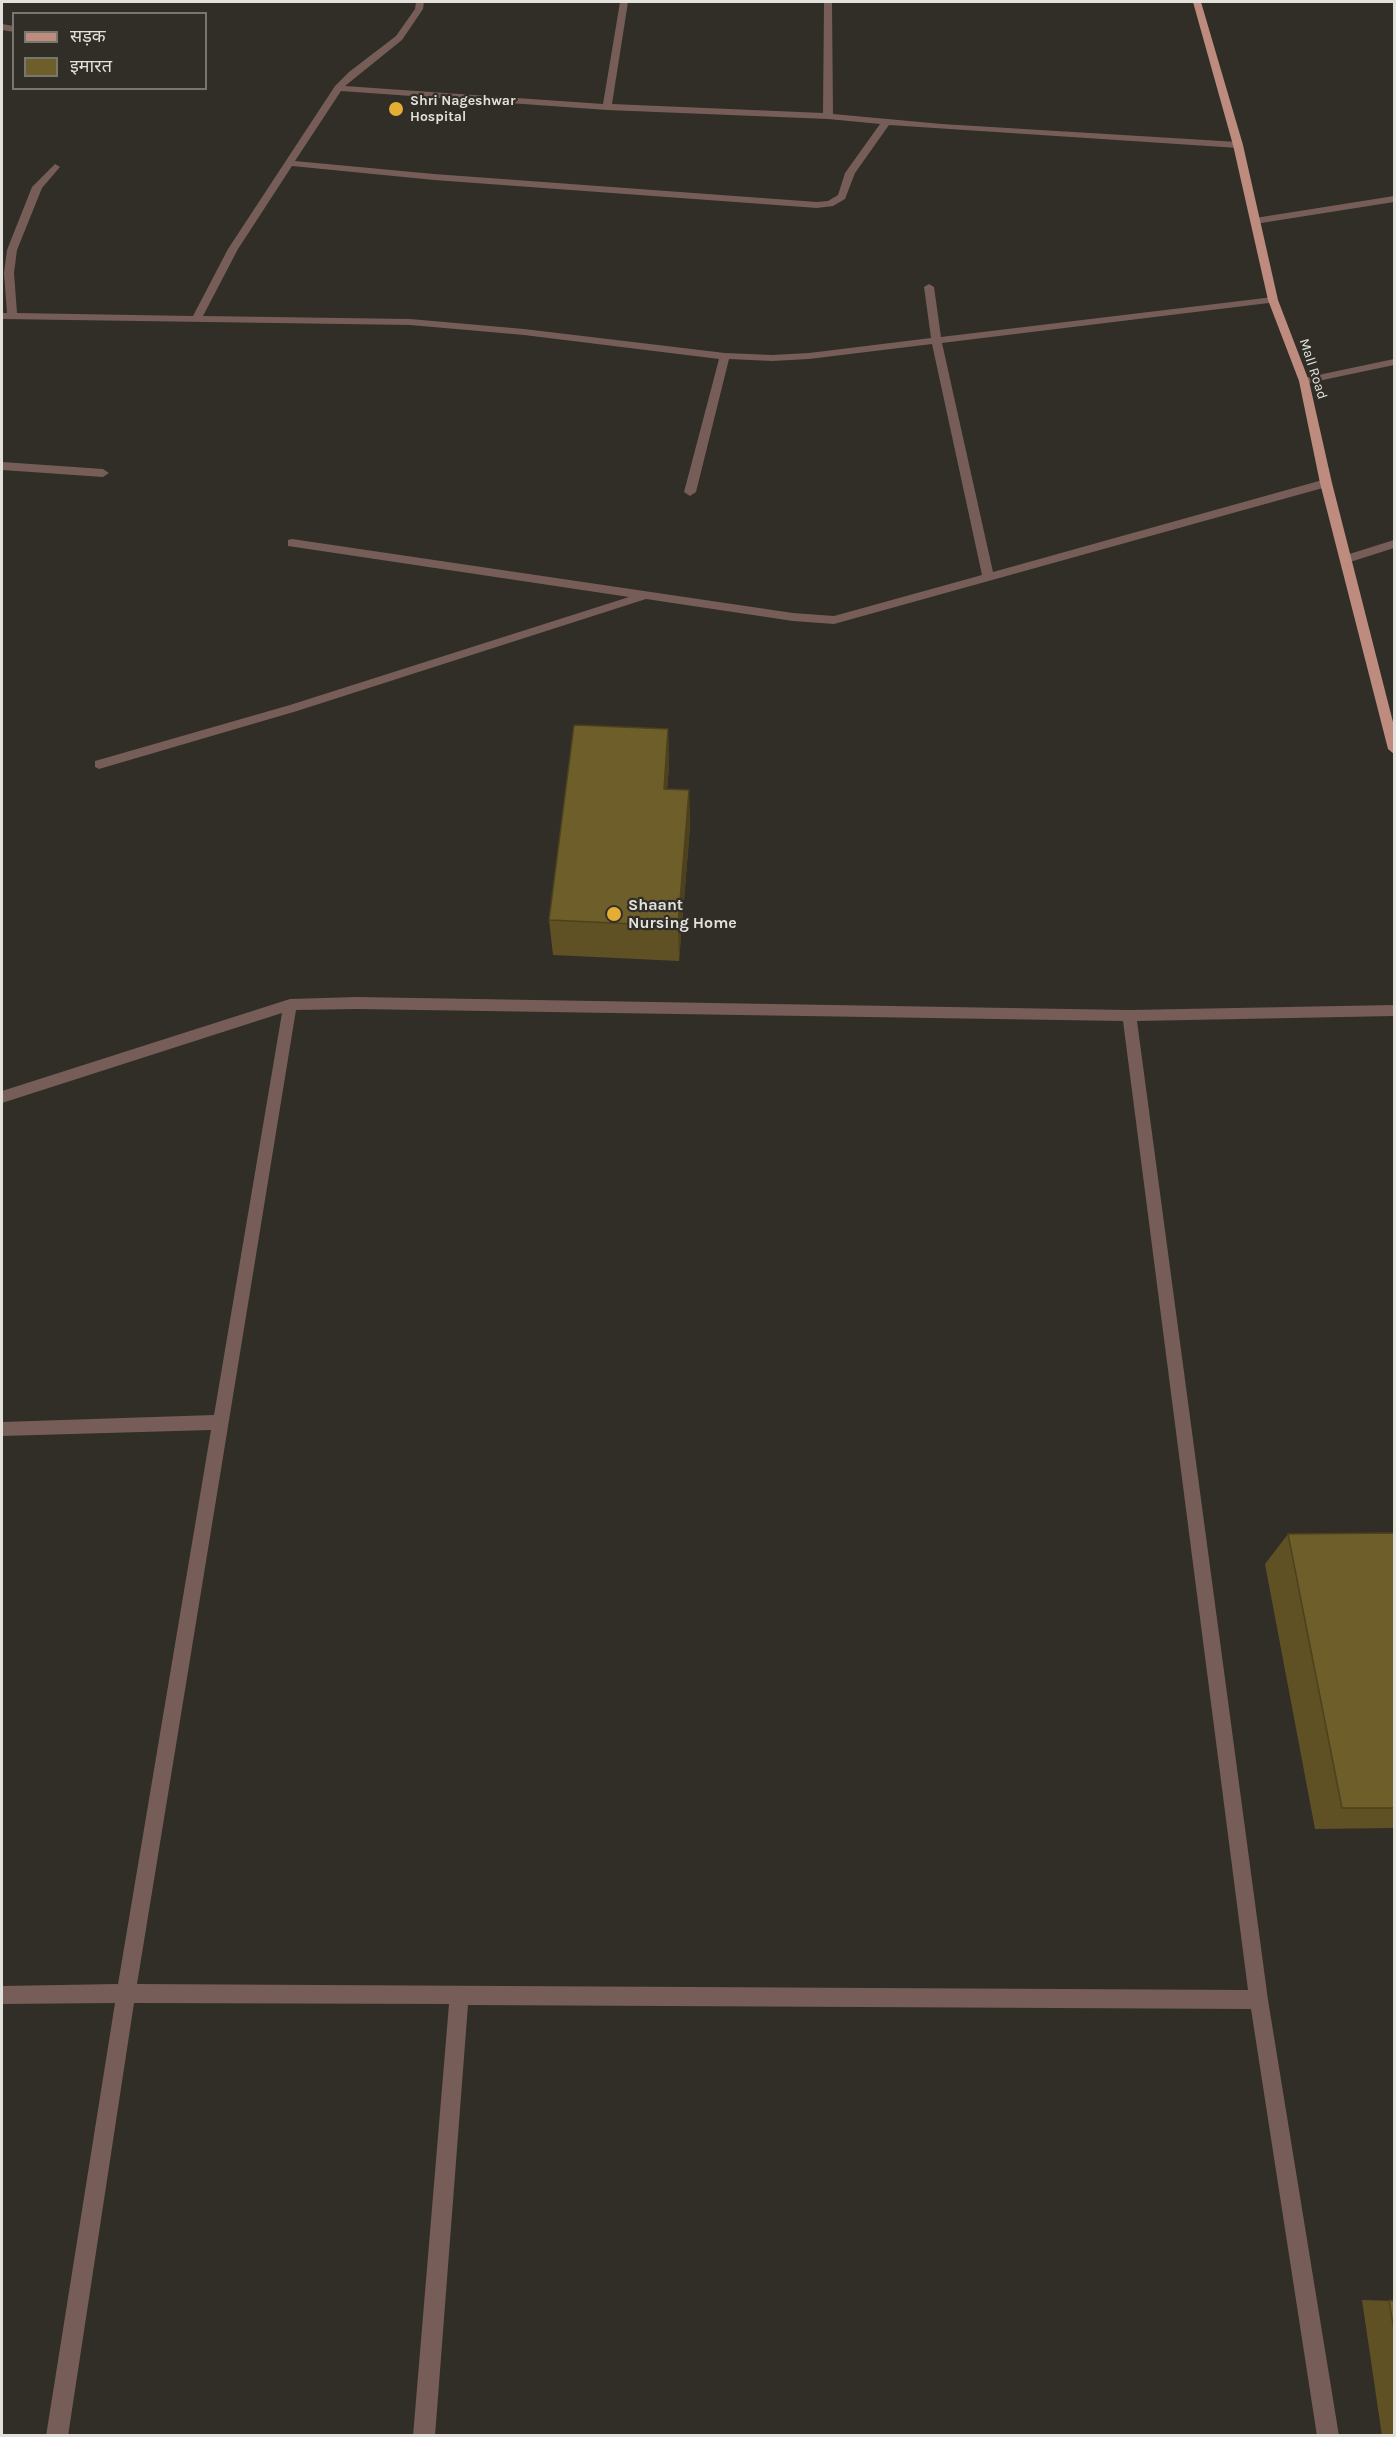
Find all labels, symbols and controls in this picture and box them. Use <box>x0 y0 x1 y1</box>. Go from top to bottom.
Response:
legend <box>12 12 207 90</box>
text: सड़क <box>70 25 106 47</box>
text: इमारत <box>70 55 112 77</box>
place label: Shri Nageshwar Hospital <box>410 93 515 125</box>
marker: Shri Nageshwar Hospital <box>387 100 405 118</box>
street label: Mall Road <box>1295 336 1331 402</box>
place label: Shaant Nursing Home <box>628 895 737 933</box>
marker: Shaant Nursing Home <box>605 905 623 923</box>

